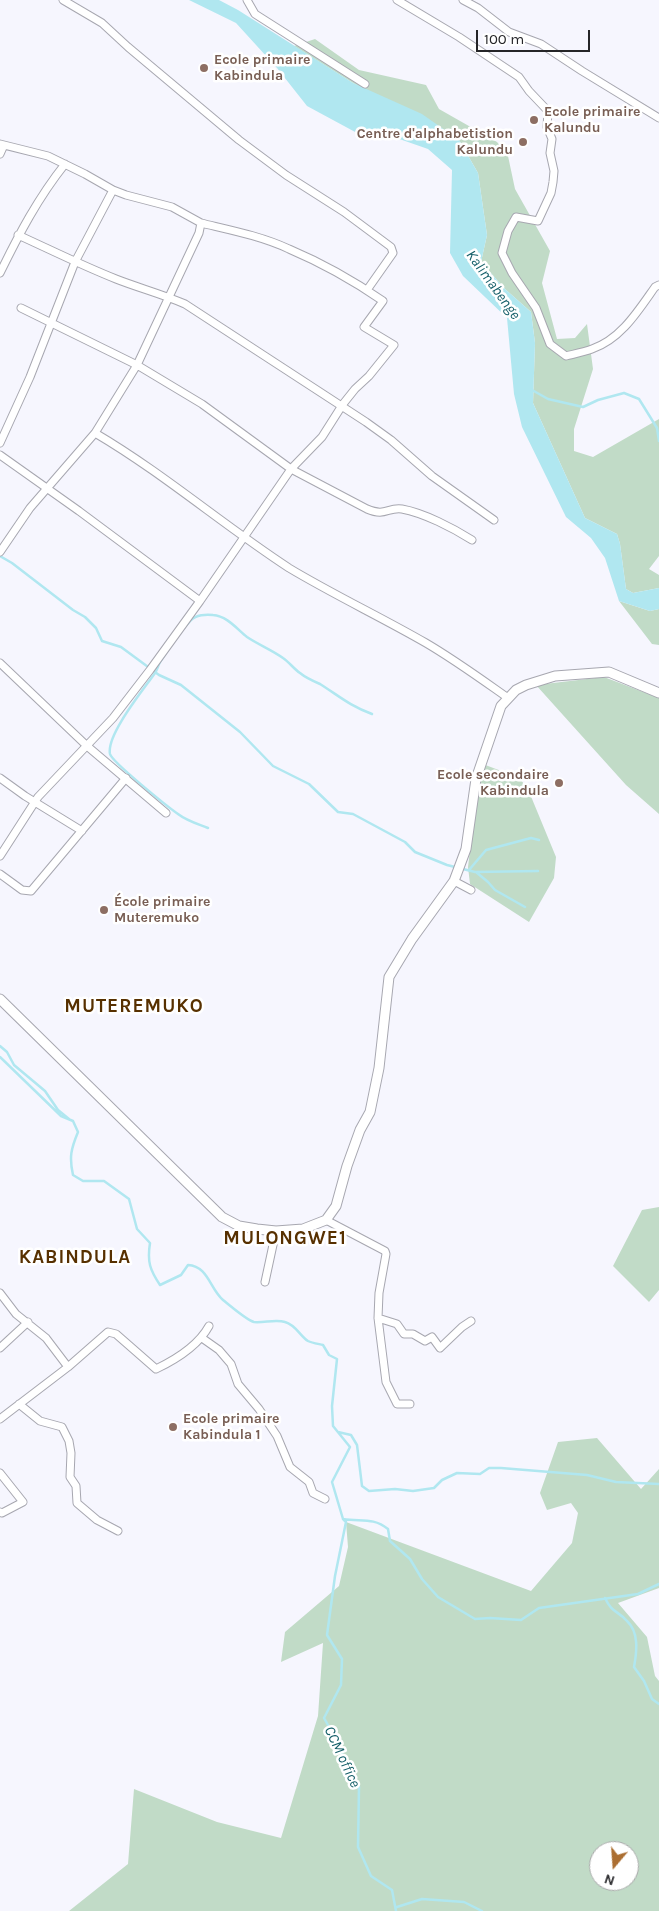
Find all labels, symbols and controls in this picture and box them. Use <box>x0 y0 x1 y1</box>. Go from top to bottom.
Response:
scale bar <box>479 20 593 52</box>
text: 100 m <box>484 30 524 48</box>
place label: Ecole primaire Kabindula <box>214 52 310 84</box>
marker: Ecole primaire Kabindula <box>198 62 210 74</box>
place label: Ecole primaire Kalundu <box>544 104 640 136</box>
marker: Ecole primaire Kalundu <box>528 114 540 126</box>
place label: Centre d'alphabetistion Kalundu <box>357 126 513 158</box>
marker: Centre d'alphabetistion Kalundu <box>517 136 529 148</box>
water label: Kalimabenge <box>462 247 524 323</box>
place label: Ecole secondaire Kabindula <box>437 767 549 800</box>
marker: Ecole secondaire Kabindula <box>553 777 565 789</box>
place label: École primaire Muteremuko <box>114 894 210 926</box>
marker: École primaire Muteremuko <box>98 904 110 916</box>
district label: MUTEREMUKO <box>63 996 205 1018</box>
district label: MULONGWE1 <box>222 1228 348 1250</box>
district label: KABINDULA <box>18 1247 132 1269</box>
place label: Ecole primaire Kabindula 1 <box>183 1411 279 1444</box>
marker: Ecole primaire Kabindula 1 <box>167 1421 179 1433</box>
water label: CCM office <box>320 1723 364 1791</box>
north arrow <box>589 1841 639 1891</box>
text: N <box>602 1870 617 1889</box>

